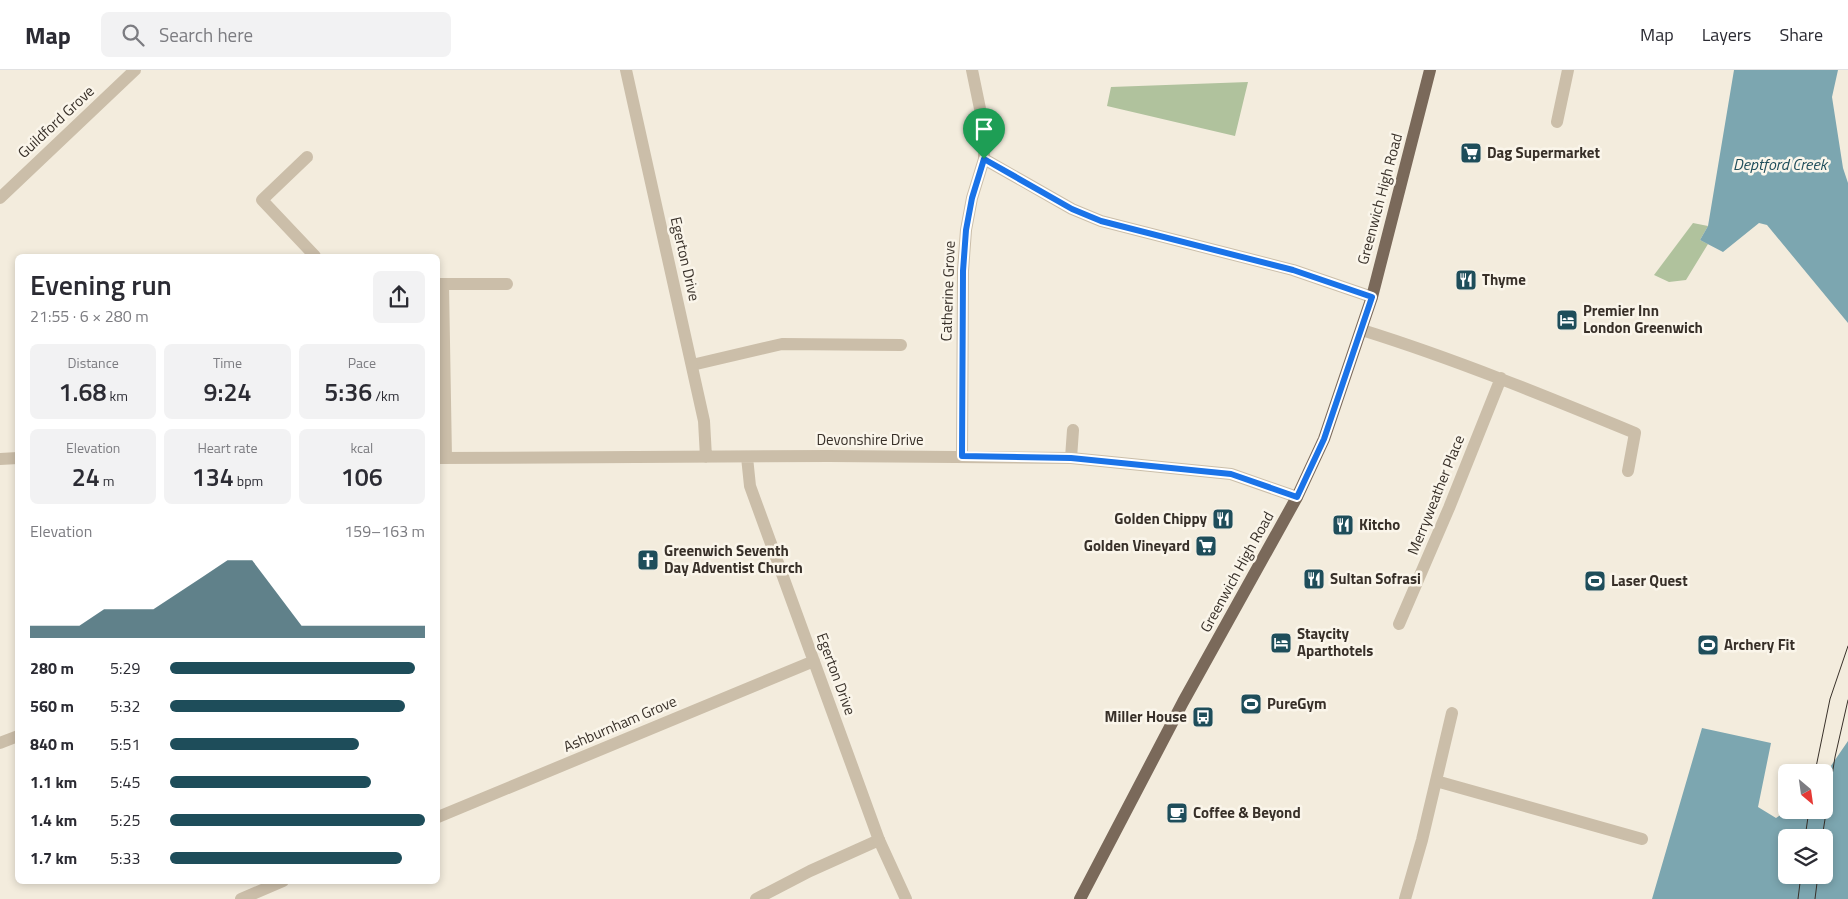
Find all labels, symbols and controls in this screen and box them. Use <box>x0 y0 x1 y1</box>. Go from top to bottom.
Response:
search box <box>101 12 451 57</box>
text: Map <box>25 17 71 53</box>
text: Search here <box>159 20 253 49</box>
icon: search <box>119 21 147 49</box>
text: Map <box>1640 21 1674 48</box>
text: Layers <box>1702 21 1751 48</box>
text: Share <box>1779 21 1823 48</box>
street label: Guildford Grove <box>12 80 99 163</box>
pin <box>963 108 1005 159</box>
icon: arrive <box>970 115 998 143</box>
street label: Greenwich High Road <box>1351 131 1408 267</box>
supermarket icon: Dag Supermarket <box>1459 141 1483 165</box>
place label: Dag Supermarket <box>1487 141 1600 164</box>
water label: Deptford Creek <box>1733 152 1829 176</box>
street label: Egerton Drive <box>665 214 706 303</box>
street label: Catherine Grove <box>934 240 961 342</box>
text: Evening run <box>30 263 172 306</box>
restaurant icon: Thyme <box>1454 268 1478 292</box>
place label: Thyme <box>1482 268 1526 291</box>
button: share <box>373 271 425 323</box>
place label: Premier Inn London Greenwich <box>1583 299 1703 339</box>
text: 21:55 · 6 × 280 m <box>30 304 149 328</box>
hotel icon: Premier Inn London Greenwich <box>1555 308 1579 332</box>
text: Distance <box>68 352 119 373</box>
text: Time <box>213 352 242 373</box>
text: Pace <box>348 352 376 373</box>
text: 1.68 <box>58 373 106 411</box>
text: 9:24 <box>204 373 251 411</box>
text: 5:36 <box>324 373 372 411</box>
text: km <box>106 385 128 406</box>
text: /km <box>372 385 399 406</box>
street label: Devonshire Drive <box>816 428 924 451</box>
street label: Merryweather Place <box>1401 431 1470 558</box>
text: Elevation <box>66 437 120 458</box>
text: Heart rate <box>197 437 258 458</box>
text: kcal <box>350 437 373 458</box>
text: 24 <box>72 458 100 496</box>
text: 134 <box>192 458 234 496</box>
text: 106 <box>341 458 383 496</box>
text: m <box>100 470 115 491</box>
text: bpm <box>234 470 263 491</box>
place label: Golden Chippy <box>1114 507 1207 530</box>
street label: Greenwich High Road <box>1194 507 1279 636</box>
restaurant icon: Golden Chippy <box>1211 507 1235 531</box>
restaurant icon: Kitcho <box>1331 513 1355 537</box>
place label: Kitcho <box>1359 513 1400 536</box>
text: Elevation <box>30 519 92 543</box>
text: 159–163 m <box>344 519 425 543</box>
place label: Golden Vineyard <box>1084 534 1190 557</box>
supermarket icon: Golden Vineyard <box>1194 534 1218 558</box>
place label: Greenwich Seventh Day Adventist Church <box>664 539 803 579</box>
church icon: Greenwich Seventh Day Adventist Church <box>636 548 660 572</box>
restaurant icon: Sultan Sofrasi <box>1302 567 1326 591</box>
place label: Sultan Sofrasi <box>1330 567 1421 590</box>
sports icon: Laser Quest <box>1583 569 1607 593</box>
place label: Laser Quest <box>1611 569 1688 592</box>
place label: Staycity Aparthotels <box>1297 622 1373 662</box>
street label: Egerton Drive <box>811 630 862 718</box>
hotel icon: Staycity Aparthotels <box>1269 631 1293 655</box>
sports icon: Archery Fit <box>1696 633 1720 657</box>
place label: Archery Fit <box>1724 633 1795 656</box>
text: 280 m <box>30 656 74 680</box>
text: 5:29 <box>110 656 140 680</box>
street label: Ashburnham Grove <box>560 689 680 758</box>
sports icon: PureGym <box>1239 692 1263 716</box>
place label: PureGym <box>1267 692 1327 715</box>
text: 560 m <box>30 694 74 718</box>
text: 5:32 <box>110 694 140 718</box>
place label: Miller House <box>1105 705 1187 728</box>
bus stop icon: Miller House <box>1191 705 1215 729</box>
text: 840 m <box>30 732 74 756</box>
text: 5:51 <box>110 732 140 756</box>
north arrow <box>1778 764 1832 819</box>
map controls <box>1778 764 1833 884</box>
text: 1.1 km <box>30 770 77 794</box>
text: 5:45 <box>110 770 140 794</box>
cafe icon: Coffee & Beyond <box>1165 801 1189 825</box>
place label: Coffee & Beyond <box>1193 801 1301 824</box>
text: 1.4 km <box>30 808 77 832</box>
text: 5:25 <box>110 808 140 832</box>
button: layers <box>1778 829 1833 884</box>
text: 1.7 km <box>30 846 77 870</box>
text: 5:33 <box>110 846 140 870</box>

